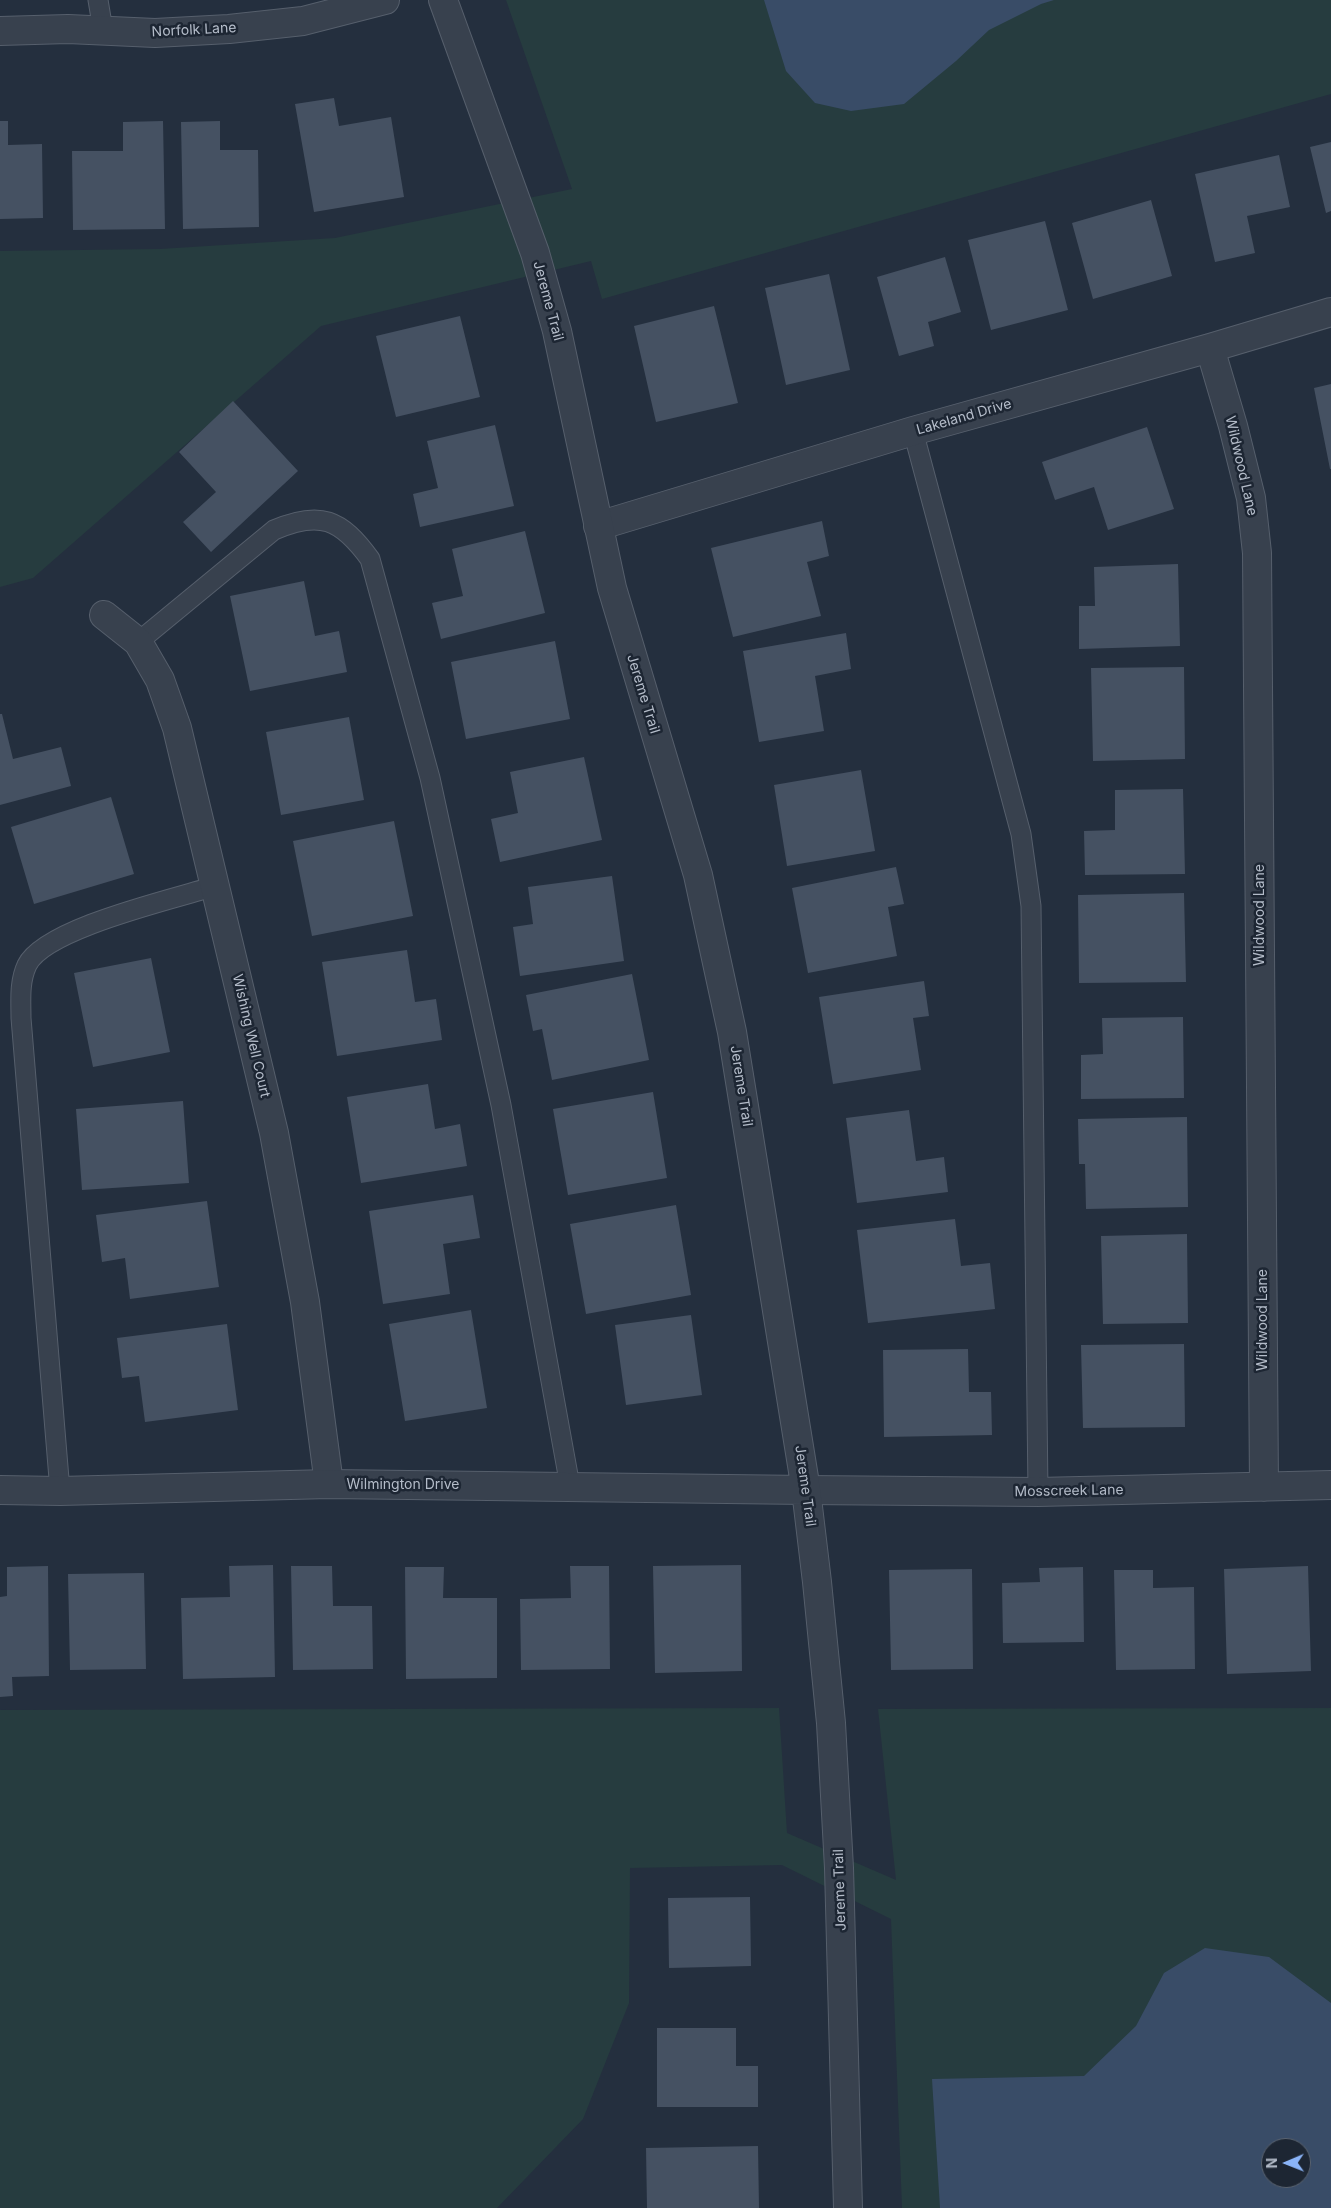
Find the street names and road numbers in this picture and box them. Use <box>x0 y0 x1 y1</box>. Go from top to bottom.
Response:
street label: Norfolk Lane <box>151 19 237 41</box>
street label: Jereme Trail <box>529 259 567 343</box>
street label: Lakeland Drive <box>915 395 1013 439</box>
street label: Wildwood Lane <box>1221 414 1261 518</box>
street label: Jereme Trail <box>623 652 663 736</box>
street label: Wildwood Lane <box>1252 864 1268 966</box>
street label: Wishing Well Court <box>229 973 273 1099</box>
street label: Jereme Trail <box>726 1044 756 1128</box>
street label: Wildwood Lane <box>1255 1269 1271 1371</box>
street label: Jereme Trail <box>791 1444 819 1528</box>
street label: Wilmington Drive <box>347 1477 459 1493</box>
street label: Mosscreek Lane <box>1014 1482 1124 1500</box>
street label: Jereme Trail <box>830 1849 850 1931</box>

